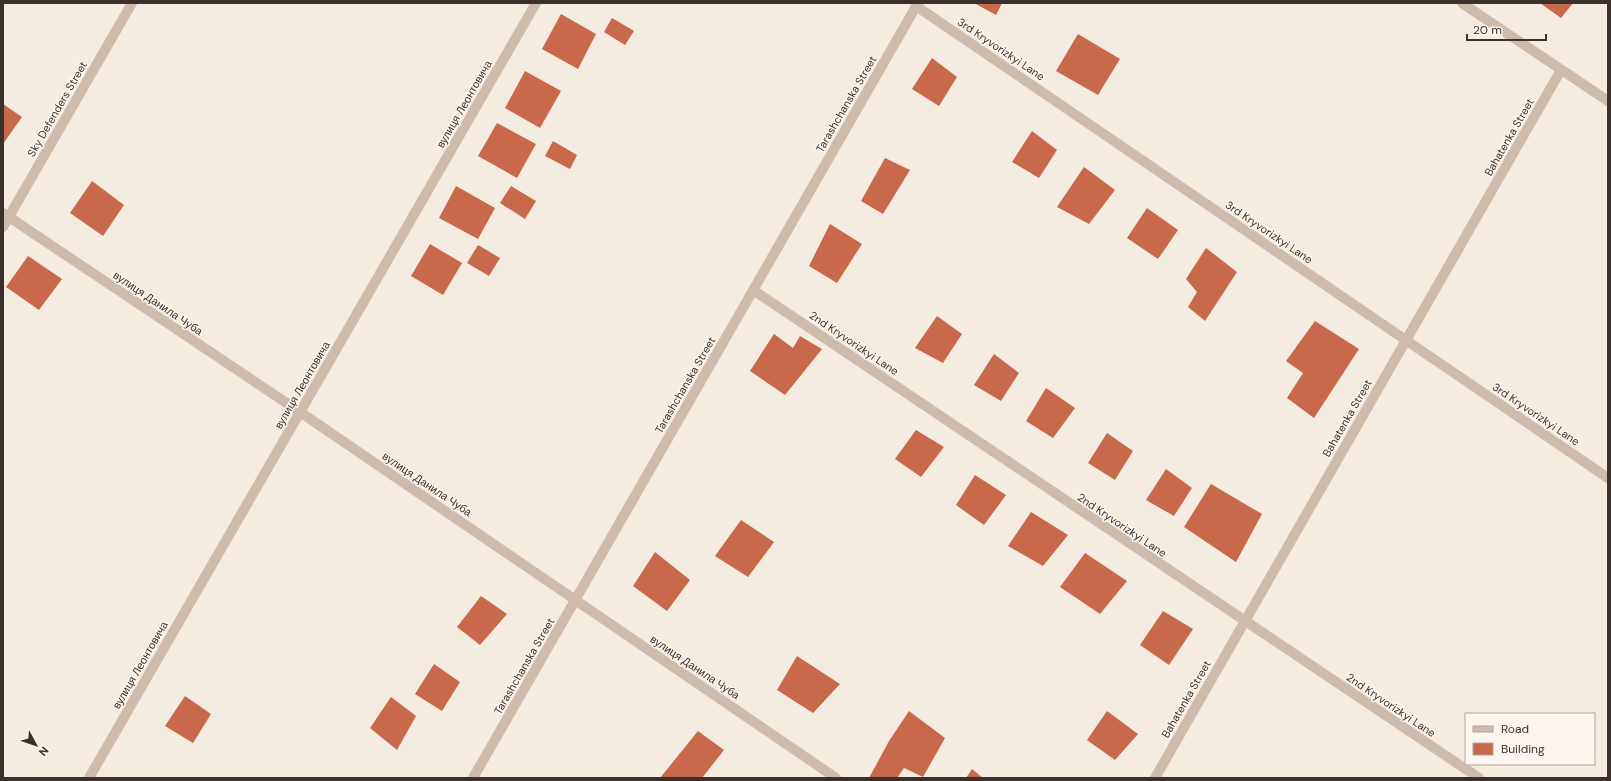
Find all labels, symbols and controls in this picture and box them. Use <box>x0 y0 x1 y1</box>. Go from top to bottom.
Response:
street label: 3rd Kryvorizkyi Lane <box>955 15 1047 83</box>
scale bar <box>1467 16 1546 42</box>
text: 20 m <box>1473 22 1502 38</box>
street label: Tarashchanska Street <box>813 53 879 155</box>
street label: вулиця Леонтовича <box>433 57 495 150</box>
street label: Sky Defenders Street <box>24 59 90 159</box>
street label: Bahatenka Street <box>1481 96 1537 178</box>
street label: 3rd Kryvorizkyi Lane <box>1223 198 1315 266</box>
street label: вулиця Данила Чуба <box>111 268 206 339</box>
street label: 2nd Kryvorizkyi Lane <box>807 308 901 378</box>
street label: Tarashchanska Street <box>652 334 718 436</box>
street label: вулиця Леонтовича <box>271 338 333 431</box>
street label: Bahatenka Street <box>1319 377 1375 459</box>
street label: 3rd Kryvorizkyi Lane <box>1490 380 1582 448</box>
street label: вулиця Данила Чуба <box>380 449 475 520</box>
street label: 2nd Kryvorizkyi Lane <box>1075 490 1169 560</box>
street label: Tarashchanska Street <box>491 615 557 717</box>
street label: вулиця Леонтовича <box>109 618 171 711</box>
street label: вулиця Данила Чуба <box>648 632 743 703</box>
street label: Bahatenka Street <box>1158 658 1214 740</box>
street label: 2nd Kryvorizkyi Lane <box>1344 670 1438 740</box>
legend <box>1465 713 1595 765</box>
text: Road <box>1501 721 1529 737</box>
north arrow <box>16 725 56 765</box>
text: Building <box>1501 741 1545 757</box>
text: N <box>36 744 52 759</box>

